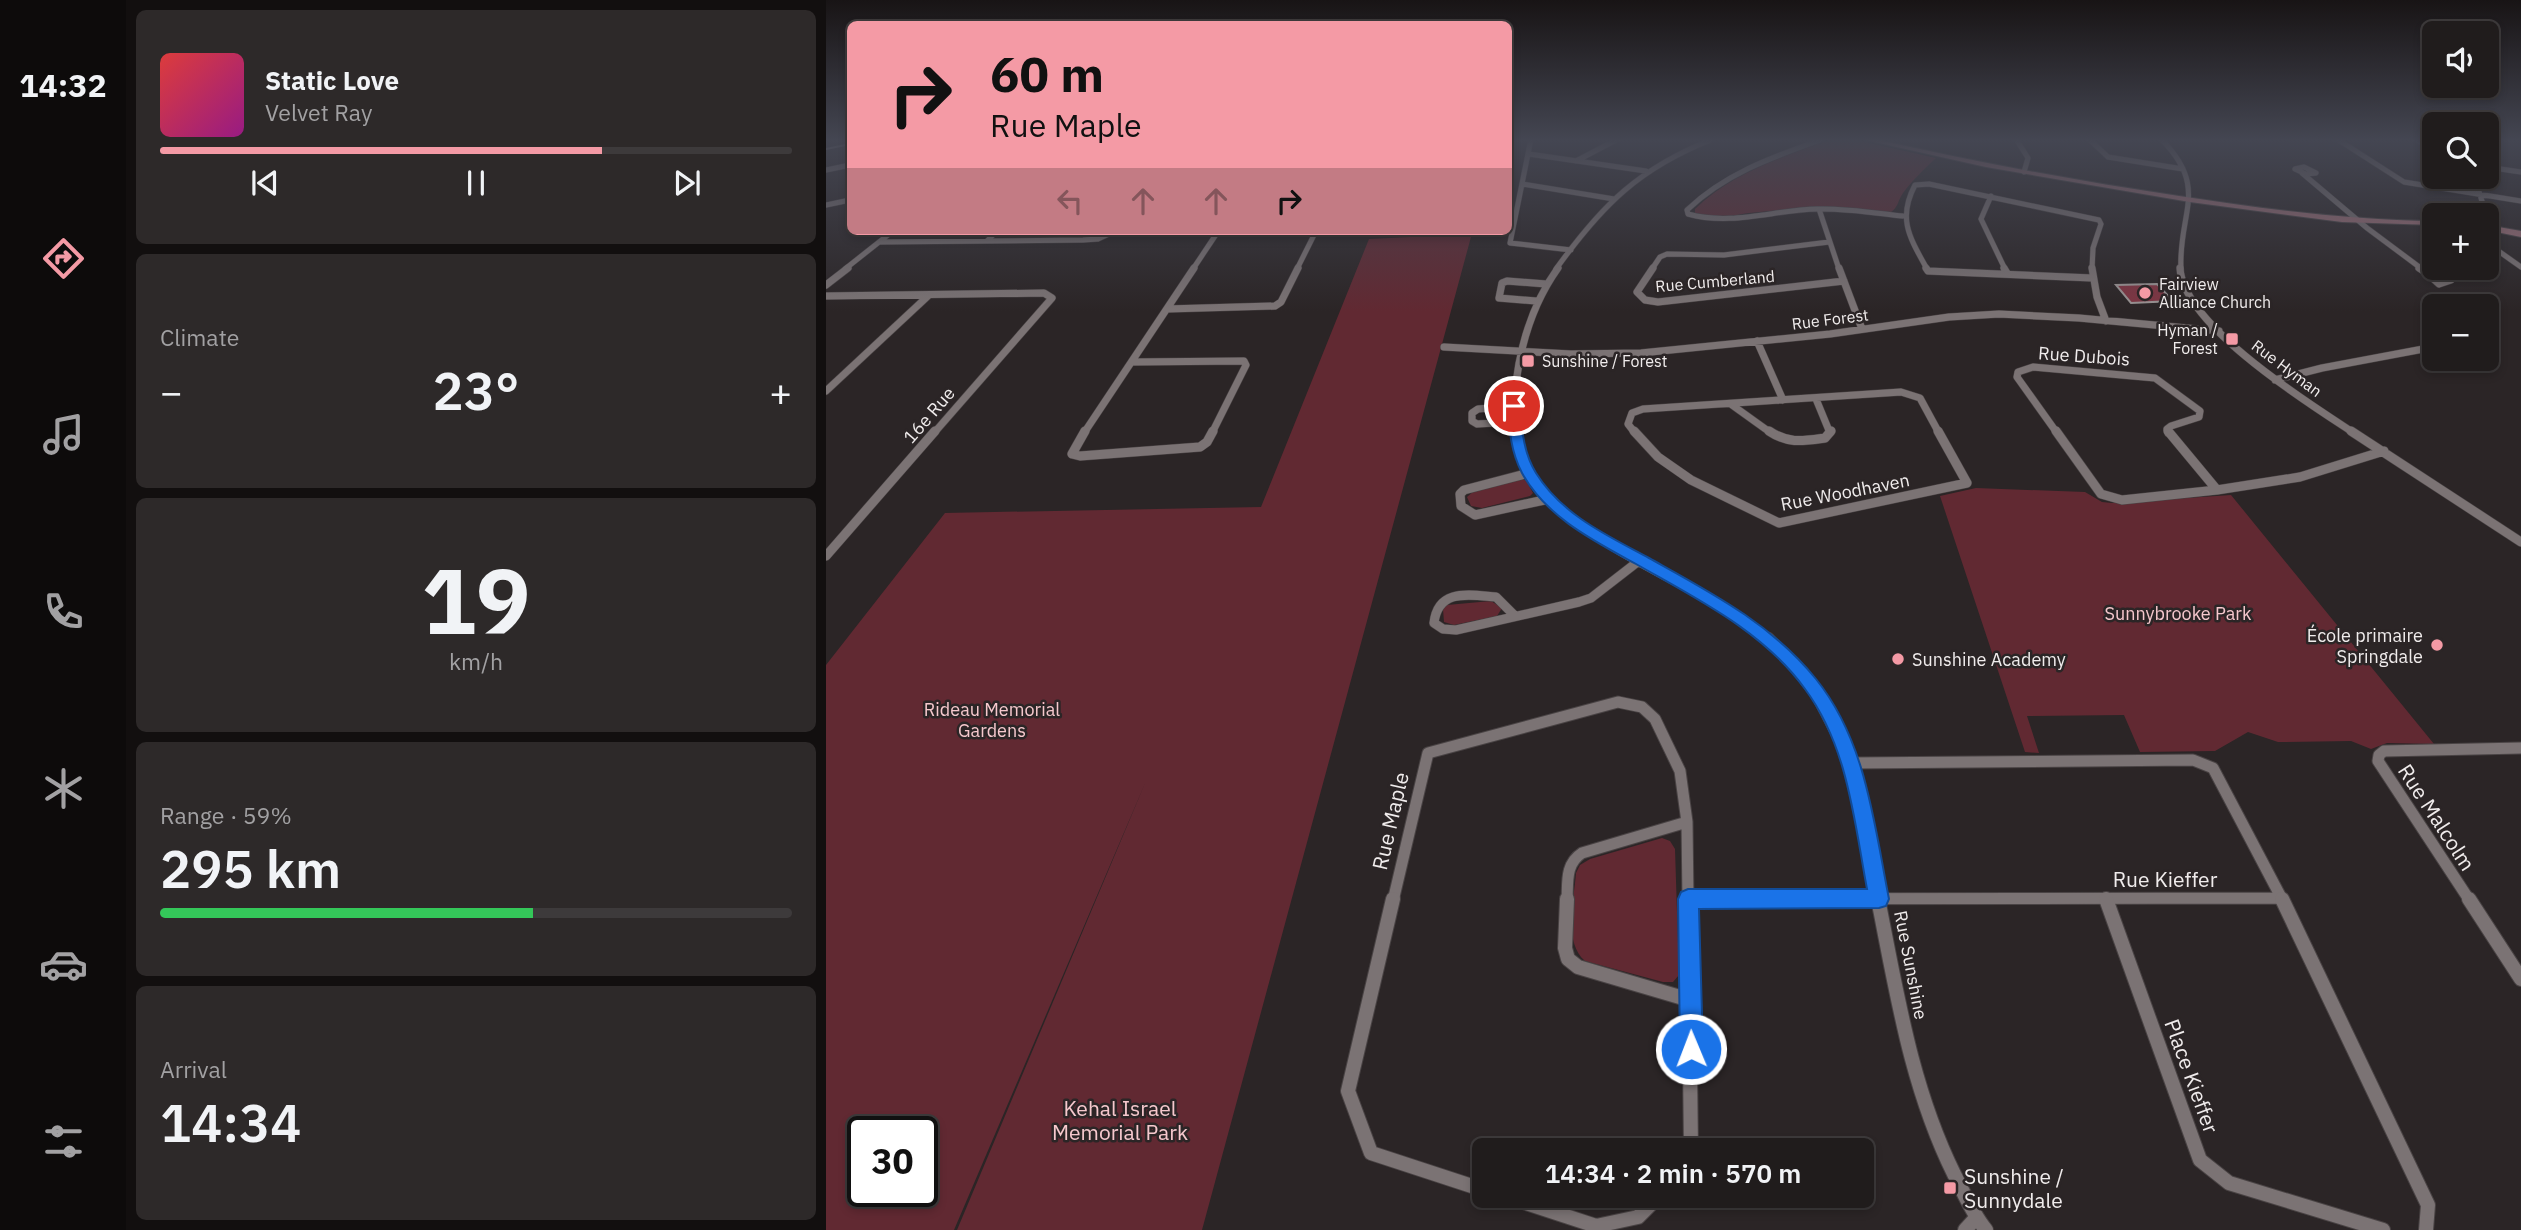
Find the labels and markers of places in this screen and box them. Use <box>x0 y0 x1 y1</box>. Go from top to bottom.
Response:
place label: Fairview Alliance Church <box>2159 274 2271 312</box>
marker: Fairview Alliance Church <box>2137 285 2153 301</box>
place label: Hyman / Forest <box>2157 320 2218 358</box>
marker: Hyman / Forest <box>2224 331 2240 347</box>
place label: Sunshine / Forest <box>1542 351 1667 371</box>
marker: Sunshine / Forest <box>1520 353 1536 369</box>
pin <box>1484 376 1544 436</box>
place label: École primaire Springdale <box>2307 624 2423 668</box>
marker: École primaire Springdale <box>2429 637 2445 653</box>
place label: Sunshine Academy <box>1912 648 2066 671</box>
marker: Sunshine Academy <box>1890 651 1906 667</box>
place label: Sunshine / Sunnydale <box>1964 1162 2064 1214</box>
marker: Sunshine / Sunnydale <box>1942 1180 1958 1196</box>

